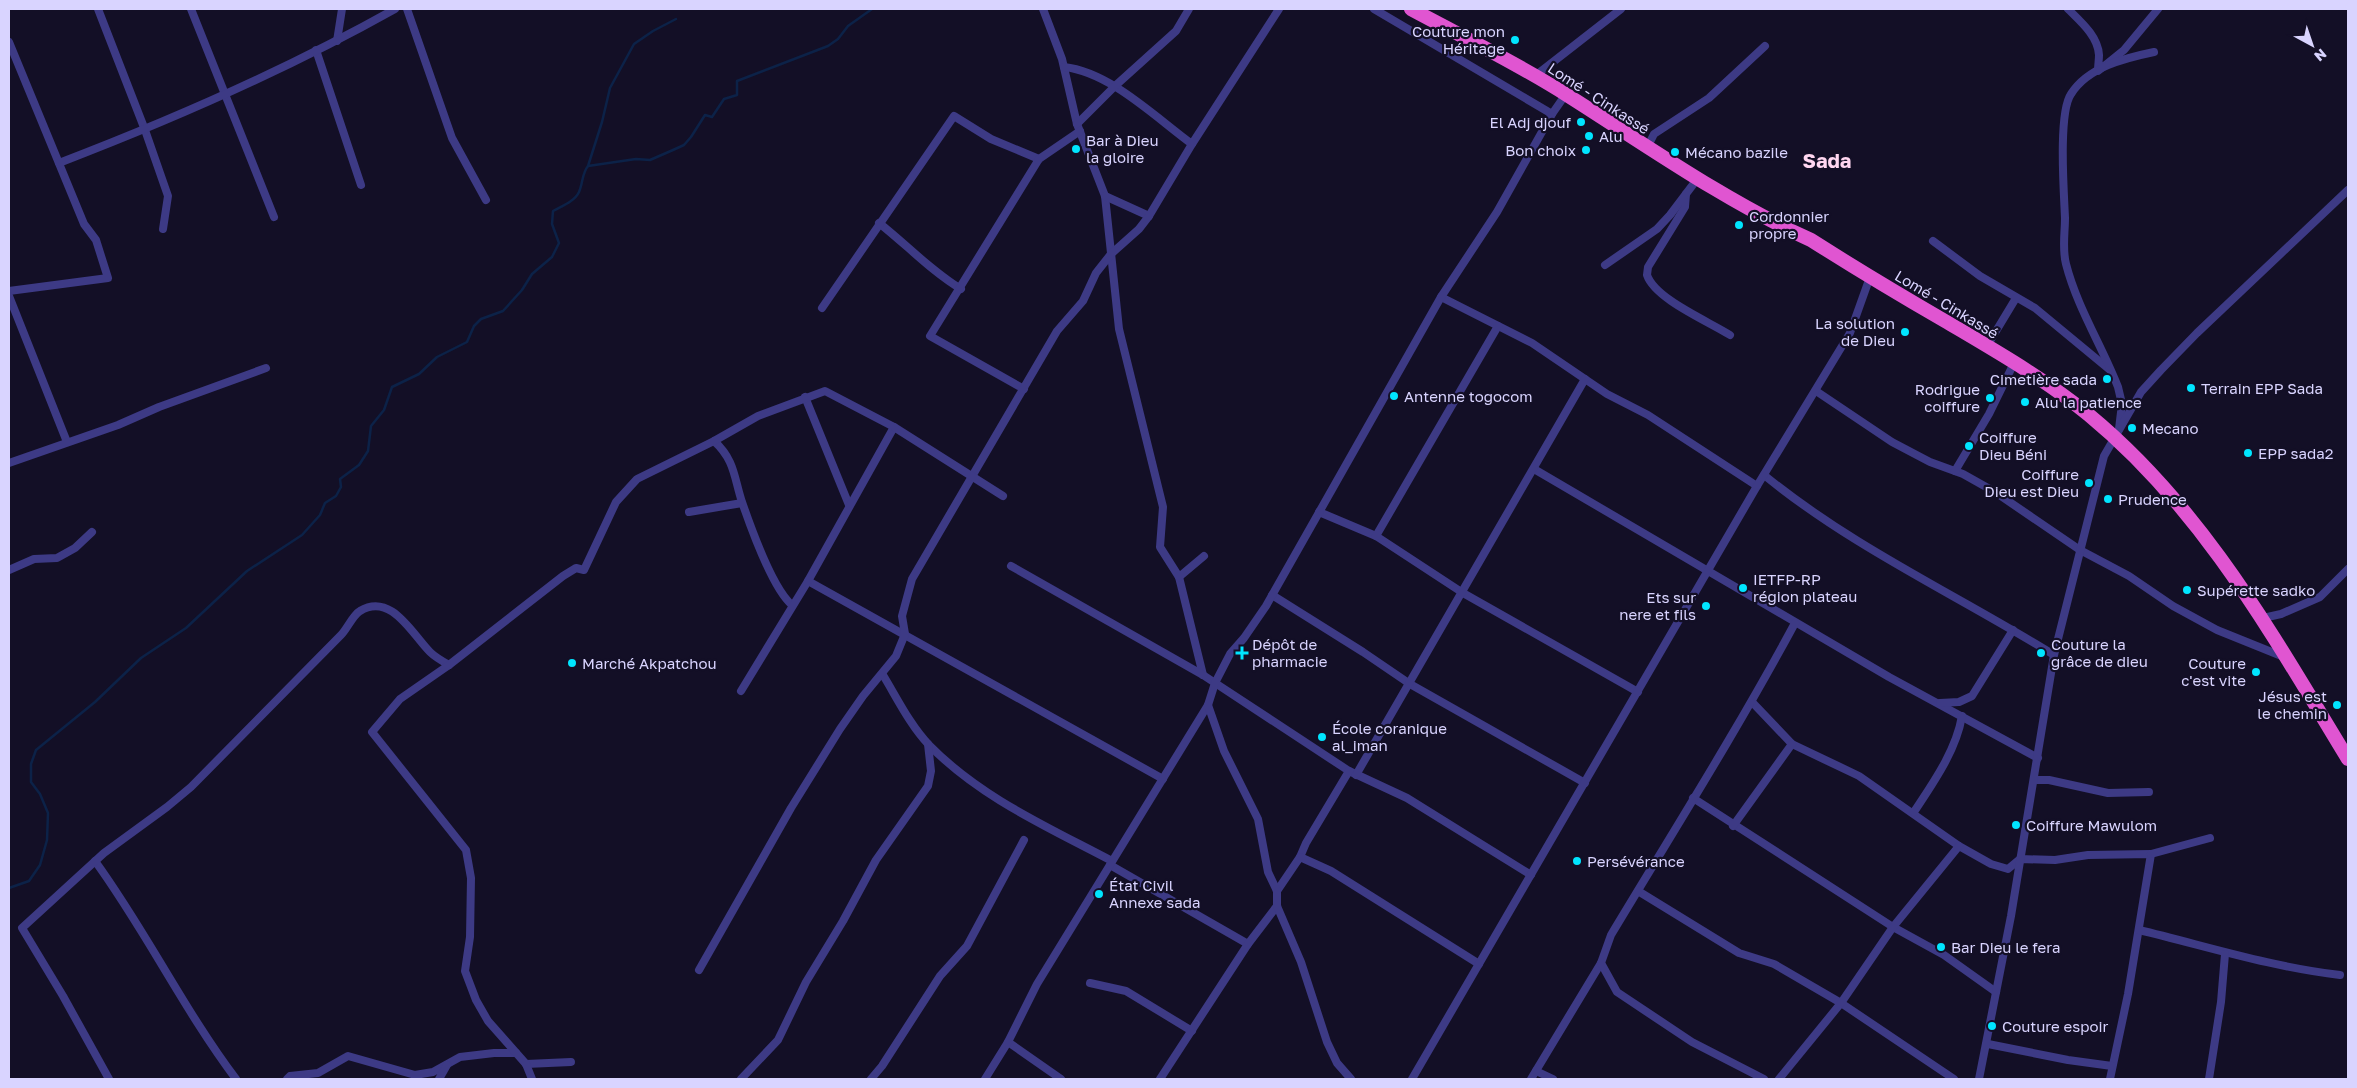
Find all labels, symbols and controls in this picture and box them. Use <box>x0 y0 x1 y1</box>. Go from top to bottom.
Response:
north arrow <box>2287 20 2337 70</box>
place label: Couture mon Héritage <box>1412 22 1505 57</box>
marker: Couture mon Héritage <box>1509 34 1521 46</box>
text: N <box>2311 45 2330 65</box>
street label: Lomé - Cinkassé <box>1545 58 1653 138</box>
place label: El Adj djouf <box>1490 113 1572 131</box>
marker: El Adj djouf <box>1575 116 1587 128</box>
place label: Alu <box>1599 127 1623 145</box>
marker: Alu <box>1583 130 1595 142</box>
place label: Bar à Dieu la gloire <box>1086 131 1159 166</box>
place label: Bon choix <box>1505 141 1576 159</box>
marker: Bar à Dieu la gloire <box>1070 143 1082 155</box>
place label: Mécano bazile <box>1685 143 1788 161</box>
marker: Bon choix <box>1580 144 1592 156</box>
marker: Mécano bazile <box>1669 146 1681 158</box>
district label: Sada <box>1803 148 1851 172</box>
place label: Cordonnier propre <box>1749 207 1829 242</box>
marker: Cordonnier propre <box>1733 219 1745 231</box>
street label: Lomé - Cinkassé <box>1892 266 2002 342</box>
place label: La solution de Dieu <box>1815 314 1895 349</box>
marker: La solution de Dieu <box>1899 326 1911 338</box>
place label: Cimetière sada <box>1990 370 2097 388</box>
marker: Cimetière sada <box>2101 373 2113 385</box>
place label: Terrain EPP Sada <box>2201 379 2323 397</box>
place label: Rodrigue coiffure <box>1915 380 1980 415</box>
marker: Terrain EPP Sada <box>2185 382 2197 394</box>
place label: Antenne togocom <box>1404 387 1532 405</box>
marker: Antenne togocom <box>1388 390 1400 402</box>
marker: Rodrigue coiffure <box>1984 392 1996 404</box>
place label: Alu la patience <box>2035 393 2142 411</box>
marker: Alu la patience <box>2019 396 2031 408</box>
place label: Mecano <box>2142 419 2198 437</box>
marker: Mecano <box>2126 422 2138 434</box>
place label: Coiffure Dieu Béni <box>1979 428 2047 463</box>
marker: Coiffure Dieu Béni <box>1963 440 1975 452</box>
place label: EPP sada2 <box>2258 444 2333 462</box>
marker: EPP sada2 <box>2242 447 2254 459</box>
place label: Coiffure Dieu est Dieu <box>1984 465 2079 500</box>
marker: Coiffure Dieu est Dieu <box>2083 477 2095 489</box>
place label: Prudence <box>2118 490 2187 508</box>
marker: Prudence <box>2102 493 2114 505</box>
place label: IETFP-RP région plateau <box>1753 570 1857 605</box>
place label: Supérette sadko <box>2197 581 2315 599</box>
marker: IETFP-RP région plateau <box>1737 582 1749 594</box>
marker: Supérette sadko <box>2181 584 2193 596</box>
place label: Ets sur nere et fils <box>1619 588 1696 623</box>
marker: Ets sur nere et fils <box>1700 600 1712 612</box>
place label: Dépôt de pharmacie <box>1252 635 1328 670</box>
place label: Couture la grâce de dieu <box>2051 635 2148 670</box>
marker: Dépôt de pharmacie <box>1236 647 1248 659</box>
marker: Couture la grâce de dieu <box>2035 647 2047 659</box>
place label: Marché Akpatchou <box>582 654 716 672</box>
place label: Couture c'est vite <box>2181 654 2246 689</box>
marker: Marché Akpatchou <box>566 657 578 669</box>
marker: Couture c'est vite <box>2250 666 2262 678</box>
place label: Jésus est le chemin <box>2257 687 2327 722</box>
marker: Jésus est le chemin <box>2331 699 2343 711</box>
place label: École coranique al_iman <box>1332 719 1447 754</box>
marker: École coranique al_iman <box>1316 731 1328 743</box>
place label: Coiffure Mawulom <box>2026 816 2157 834</box>
marker: Coiffure Mawulom <box>2010 819 2022 831</box>
place label: Persévérance <box>1587 852 1685 870</box>
marker: Persévérance <box>1571 855 1583 867</box>
place label: État Civil Annexe sada <box>1109 876 1200 911</box>
marker: État Civil Annexe sada <box>1093 888 1105 900</box>
place label: Bar Dieu le fera <box>1951 938 2060 956</box>
marker: Bar Dieu le fera <box>1935 941 1947 953</box>
place label: Couture espoir <box>2002 1017 2108 1035</box>
marker: Couture espoir <box>1986 1020 1998 1032</box>

